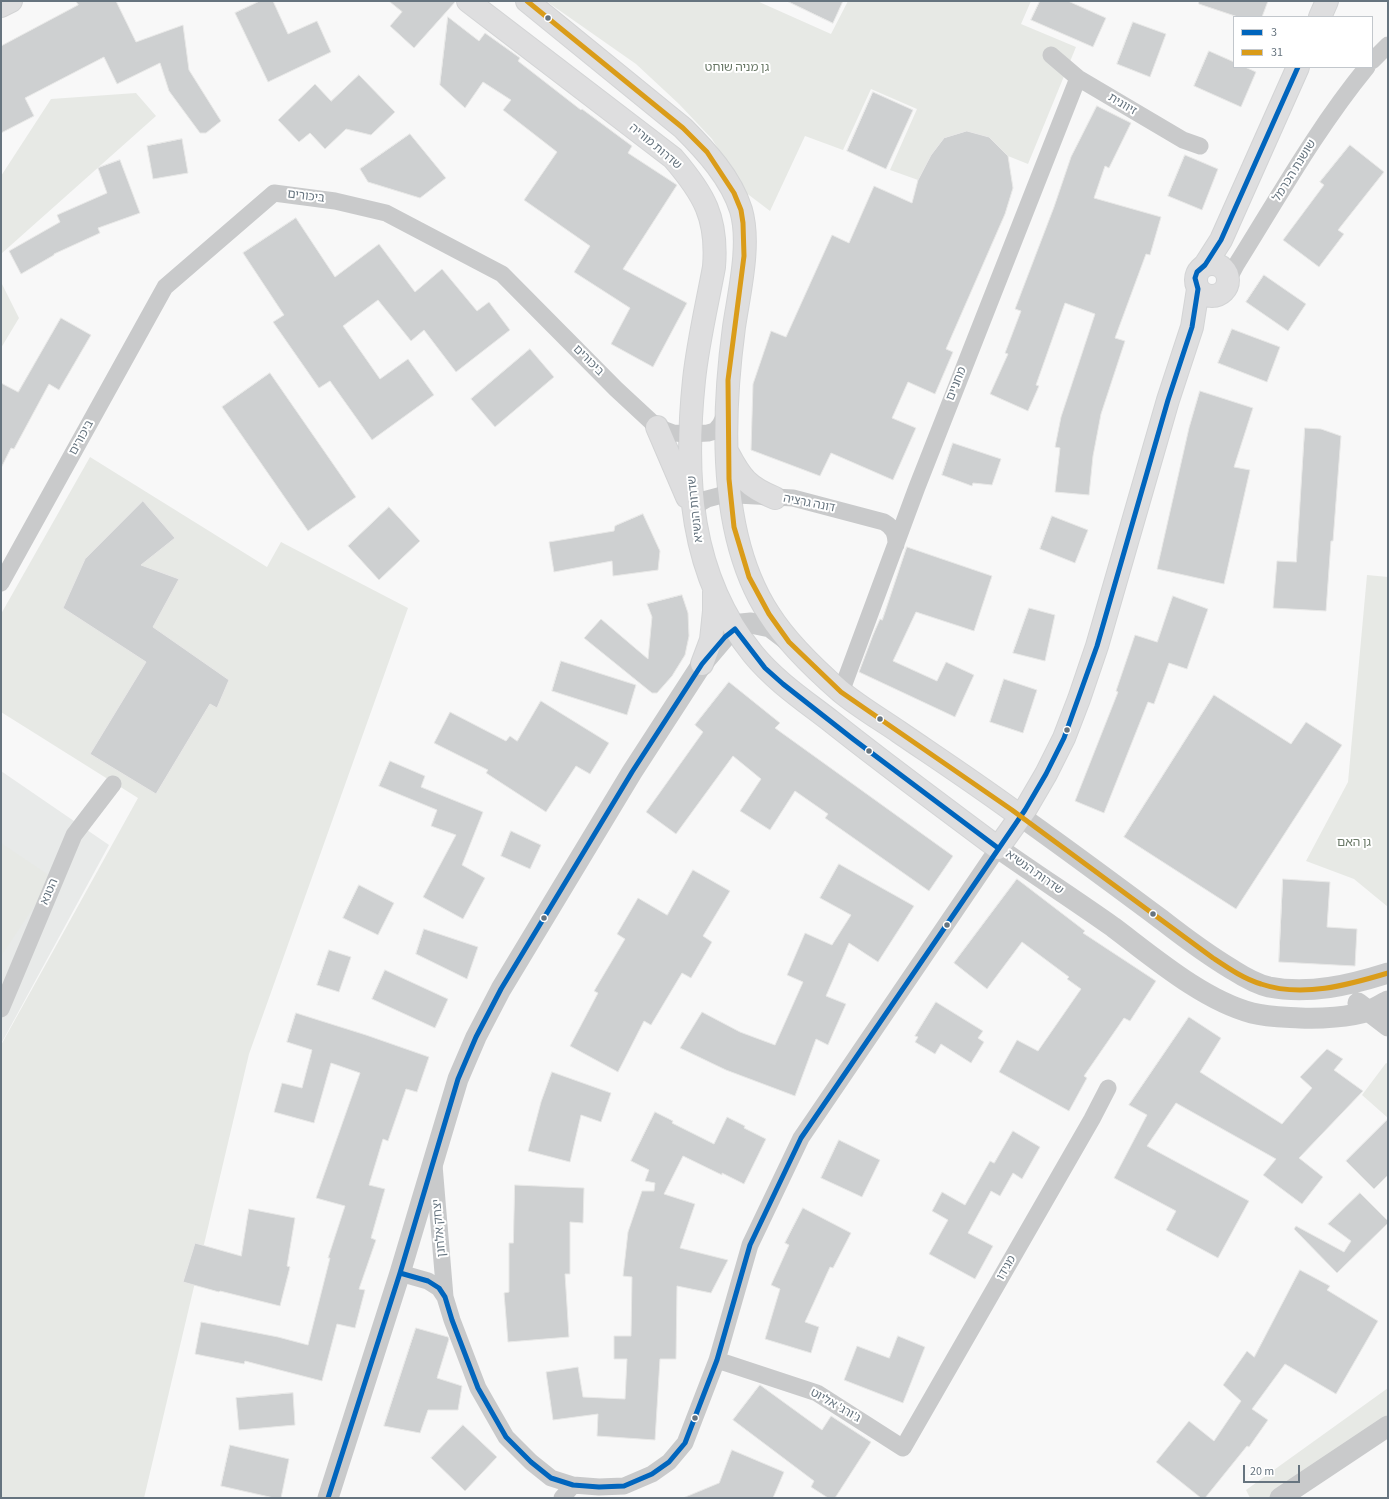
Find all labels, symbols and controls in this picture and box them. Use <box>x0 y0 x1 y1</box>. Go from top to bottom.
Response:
unlabelled marker <box>543 13 553 23</box>
legend <box>1233 16 1373 68</box>
text: 3 <box>1271 24 1277 41</box>
text: 31 <box>1271 44 1283 61</box>
park label: גן מניה שוחט <box>705 61 769 75</box>
street label: זיוונית <box>1105 91 1139 119</box>
street label: שדרות מוריה <box>626 121 684 173</box>
street label: שושנת הכרמל <box>1270 137 1320 205</box>
street label: ביכורים <box>286 188 326 206</box>
street label: ביכורים <box>570 343 606 379</box>
street label: מחניים <box>944 365 970 403</box>
street label: ביכורים <box>67 418 97 458</box>
street label: שדרות הנשיא <box>685 475 707 543</box>
street label: דונה גרציה <box>782 492 836 516</box>
unlabelled marker <box>875 714 885 724</box>
unlabelled marker <box>1062 725 1072 735</box>
unlabelled marker <box>864 746 874 756</box>
park label: גן האם <box>1337 836 1371 850</box>
street label: שדרות הנשיא <box>1002 848 1066 898</box>
street label: הטנא <box>38 877 62 907</box>
unlabelled marker <box>1148 909 1158 919</box>
unlabelled marker <box>539 913 549 923</box>
unlabelled marker <box>942 920 952 930</box>
street label: יצחק אלחנן <box>430 1198 450 1258</box>
street label: מגידו <box>994 1253 1020 1283</box>
street label: ג'ורג' אליוט <box>807 1386 863 1426</box>
unlabelled marker <box>690 1413 700 1423</box>
scale bar <box>1245 1457 1302 1483</box>
text: 20 m <box>1250 1463 1274 1480</box>

